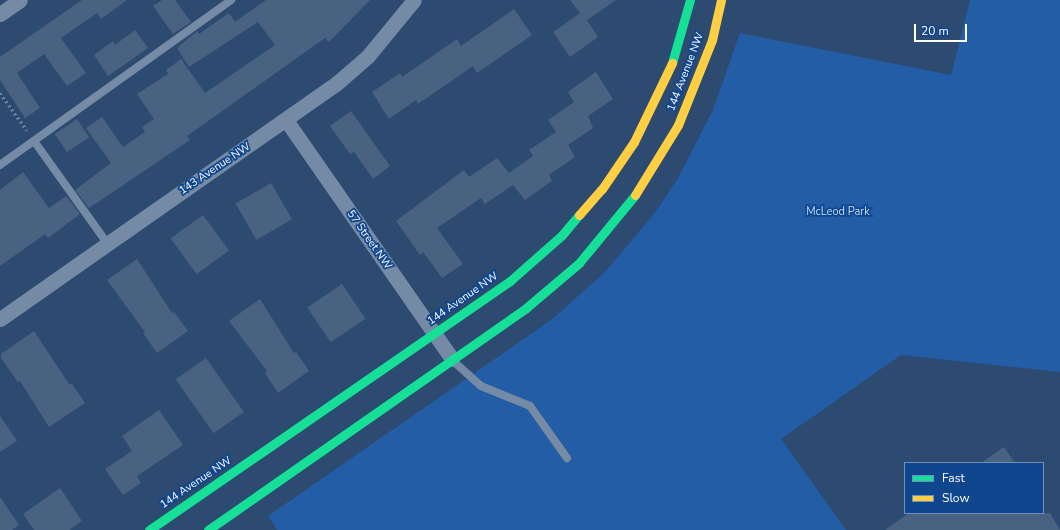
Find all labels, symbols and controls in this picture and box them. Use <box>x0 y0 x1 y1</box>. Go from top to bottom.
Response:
scale bar <box>916 16 969 42</box>
text: 20 m <box>921 23 949 39</box>
street label: 144 Avenue NW <box>665 31 707 113</box>
street label: 143 Avenue NW <box>177 140 253 198</box>
park label: McLeod Park <box>806 205 870 219</box>
street label: 57 Street NW <box>344 208 394 272</box>
street label: 144 Avenue NW <box>425 270 501 328</box>
street label: 144 Avenue NW <box>158 454 234 512</box>
legend <box>904 462 1044 514</box>
text: Fast <box>942 470 965 486</box>
text: Slow <box>942 490 970 506</box>

